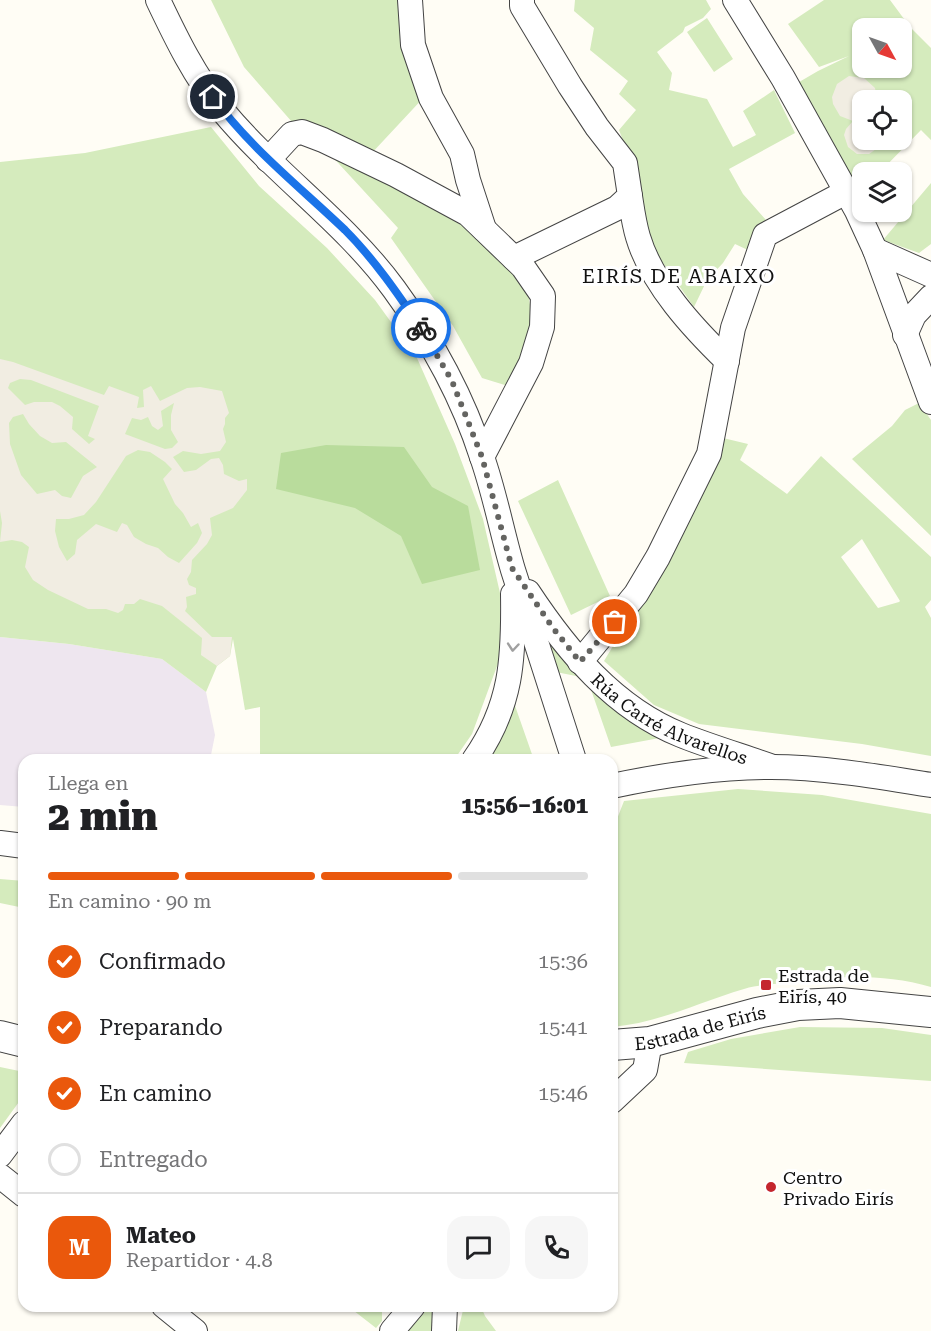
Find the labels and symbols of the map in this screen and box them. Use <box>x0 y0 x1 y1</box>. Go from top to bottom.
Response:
north arrow <box>852 18 912 78</box>
pin <box>187 71 238 122</box>
district label: EIRÍS DE ABAIXO <box>582 264 776 288</box>
courier <box>391 298 451 358</box>
pin <box>589 596 640 647</box>
one-way arrow <box>507 643 520 652</box>
street label: Rúa Carré Alvarellos <box>587 668 750 768</box>
place label: Estrada de Eirís, 40 <box>778 965 869 1007</box>
marker: Estrada de Eirís, 40 <box>759 978 773 992</box>
street label: Estrada de Eirís <box>634 1001 767 1054</box>
place label: Centro Privado Eirís <box>783 1167 894 1209</box>
marker: Centro Privado Eirís <box>764 1180 778 1194</box>

